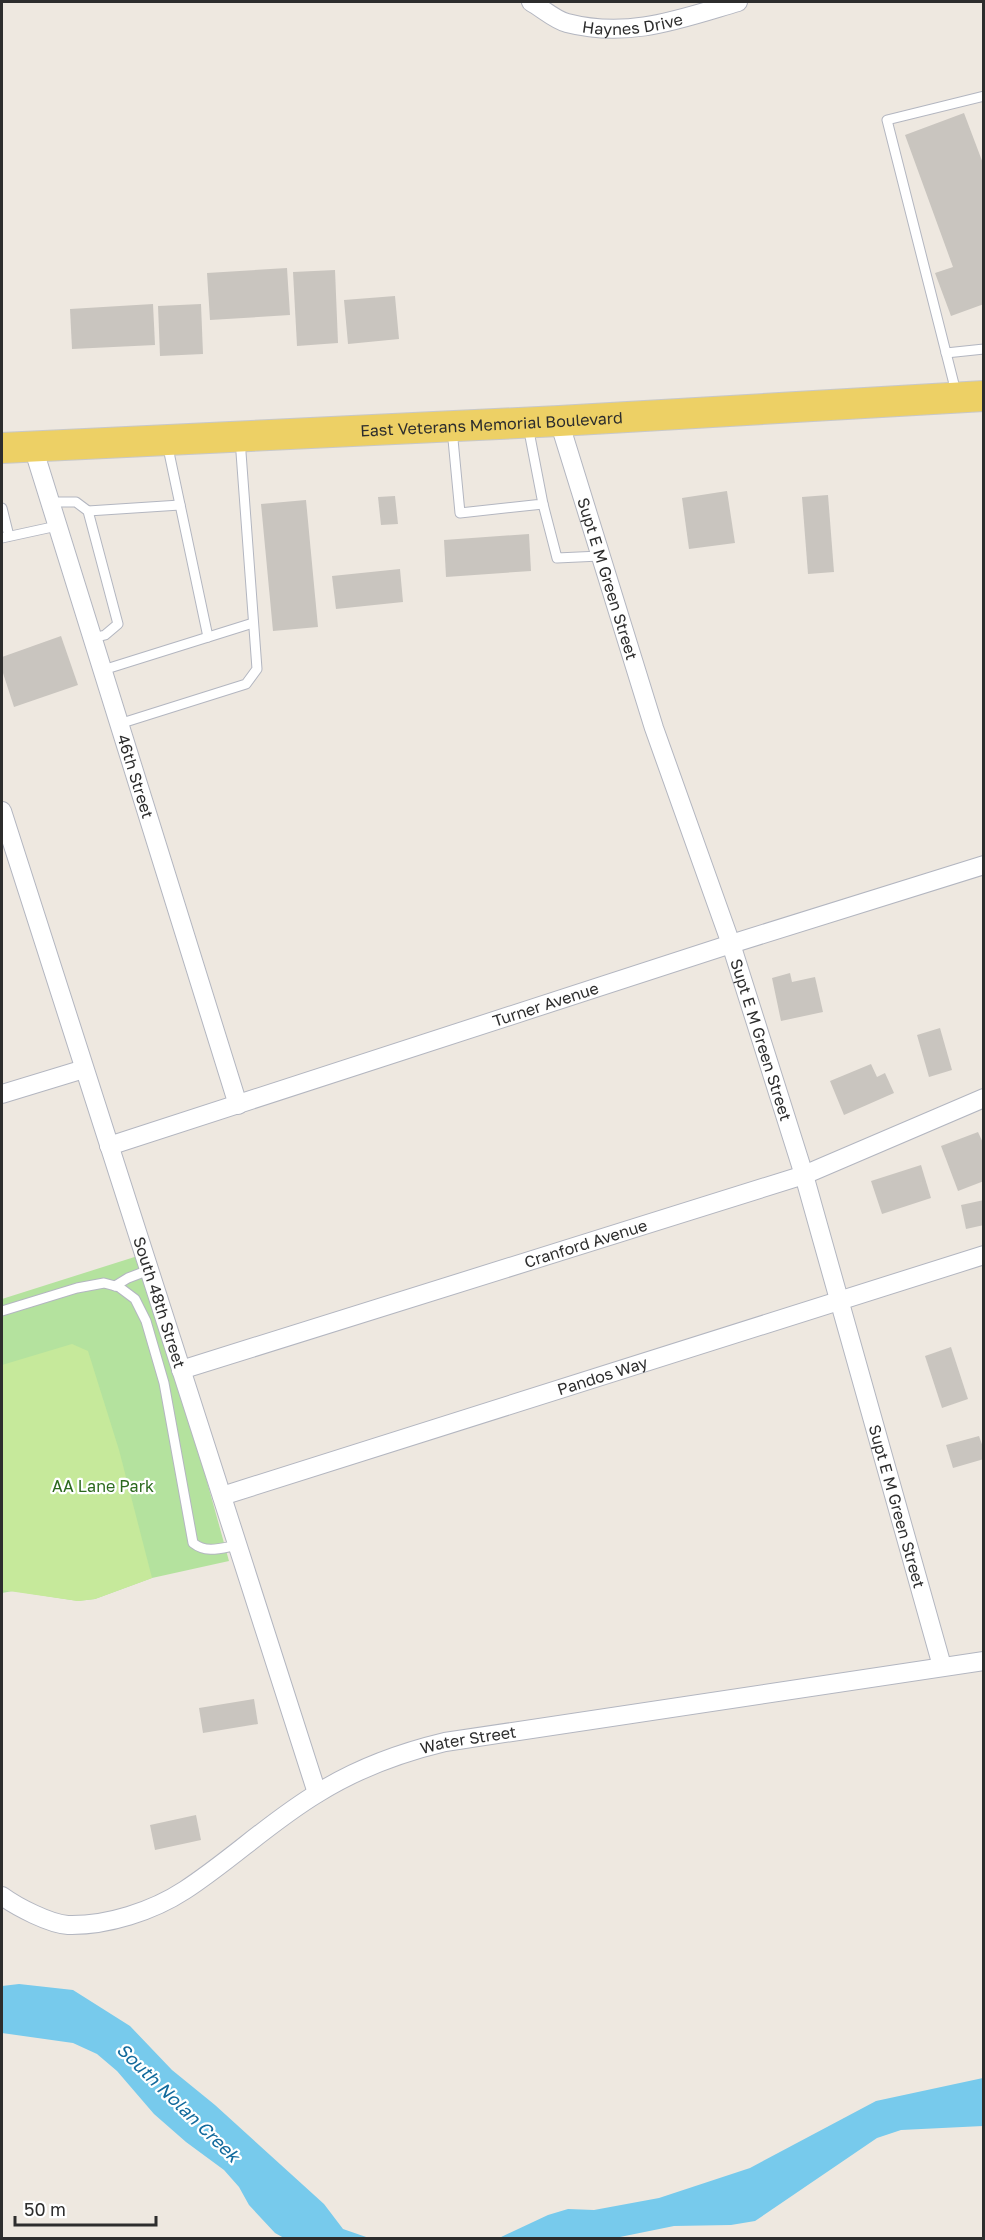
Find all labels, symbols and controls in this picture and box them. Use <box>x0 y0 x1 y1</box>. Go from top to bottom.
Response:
street label: Haynes Drive <box>581 9 685 39</box>
street label: East Veterans Memorial Boulevard <box>360 407 623 441</box>
street label: Supt E M Green Street <box>573 495 642 662</box>
street label: 46th Street <box>113 732 158 821</box>
street label: Supt E M Green Street <box>726 956 796 1123</box>
street label: Turner Avenue <box>490 978 601 1031</box>
street label: Cranford Avenue <box>522 1215 650 1272</box>
street label: South 48th Street <box>129 1234 190 1371</box>
street label: Pandos Way <box>555 1352 650 1399</box>
street label: Supt E M Green Street <box>865 1422 930 1590</box>
park label: AA Lane Park <box>52 1476 154 1496</box>
street label: Water Street <box>418 1721 518 1758</box>
water label: South Nolan Creek <box>113 2038 246 2168</box>
scale bar <box>15 2189 156 2227</box>
text: 50 m <box>24 2198 66 2220</box>

